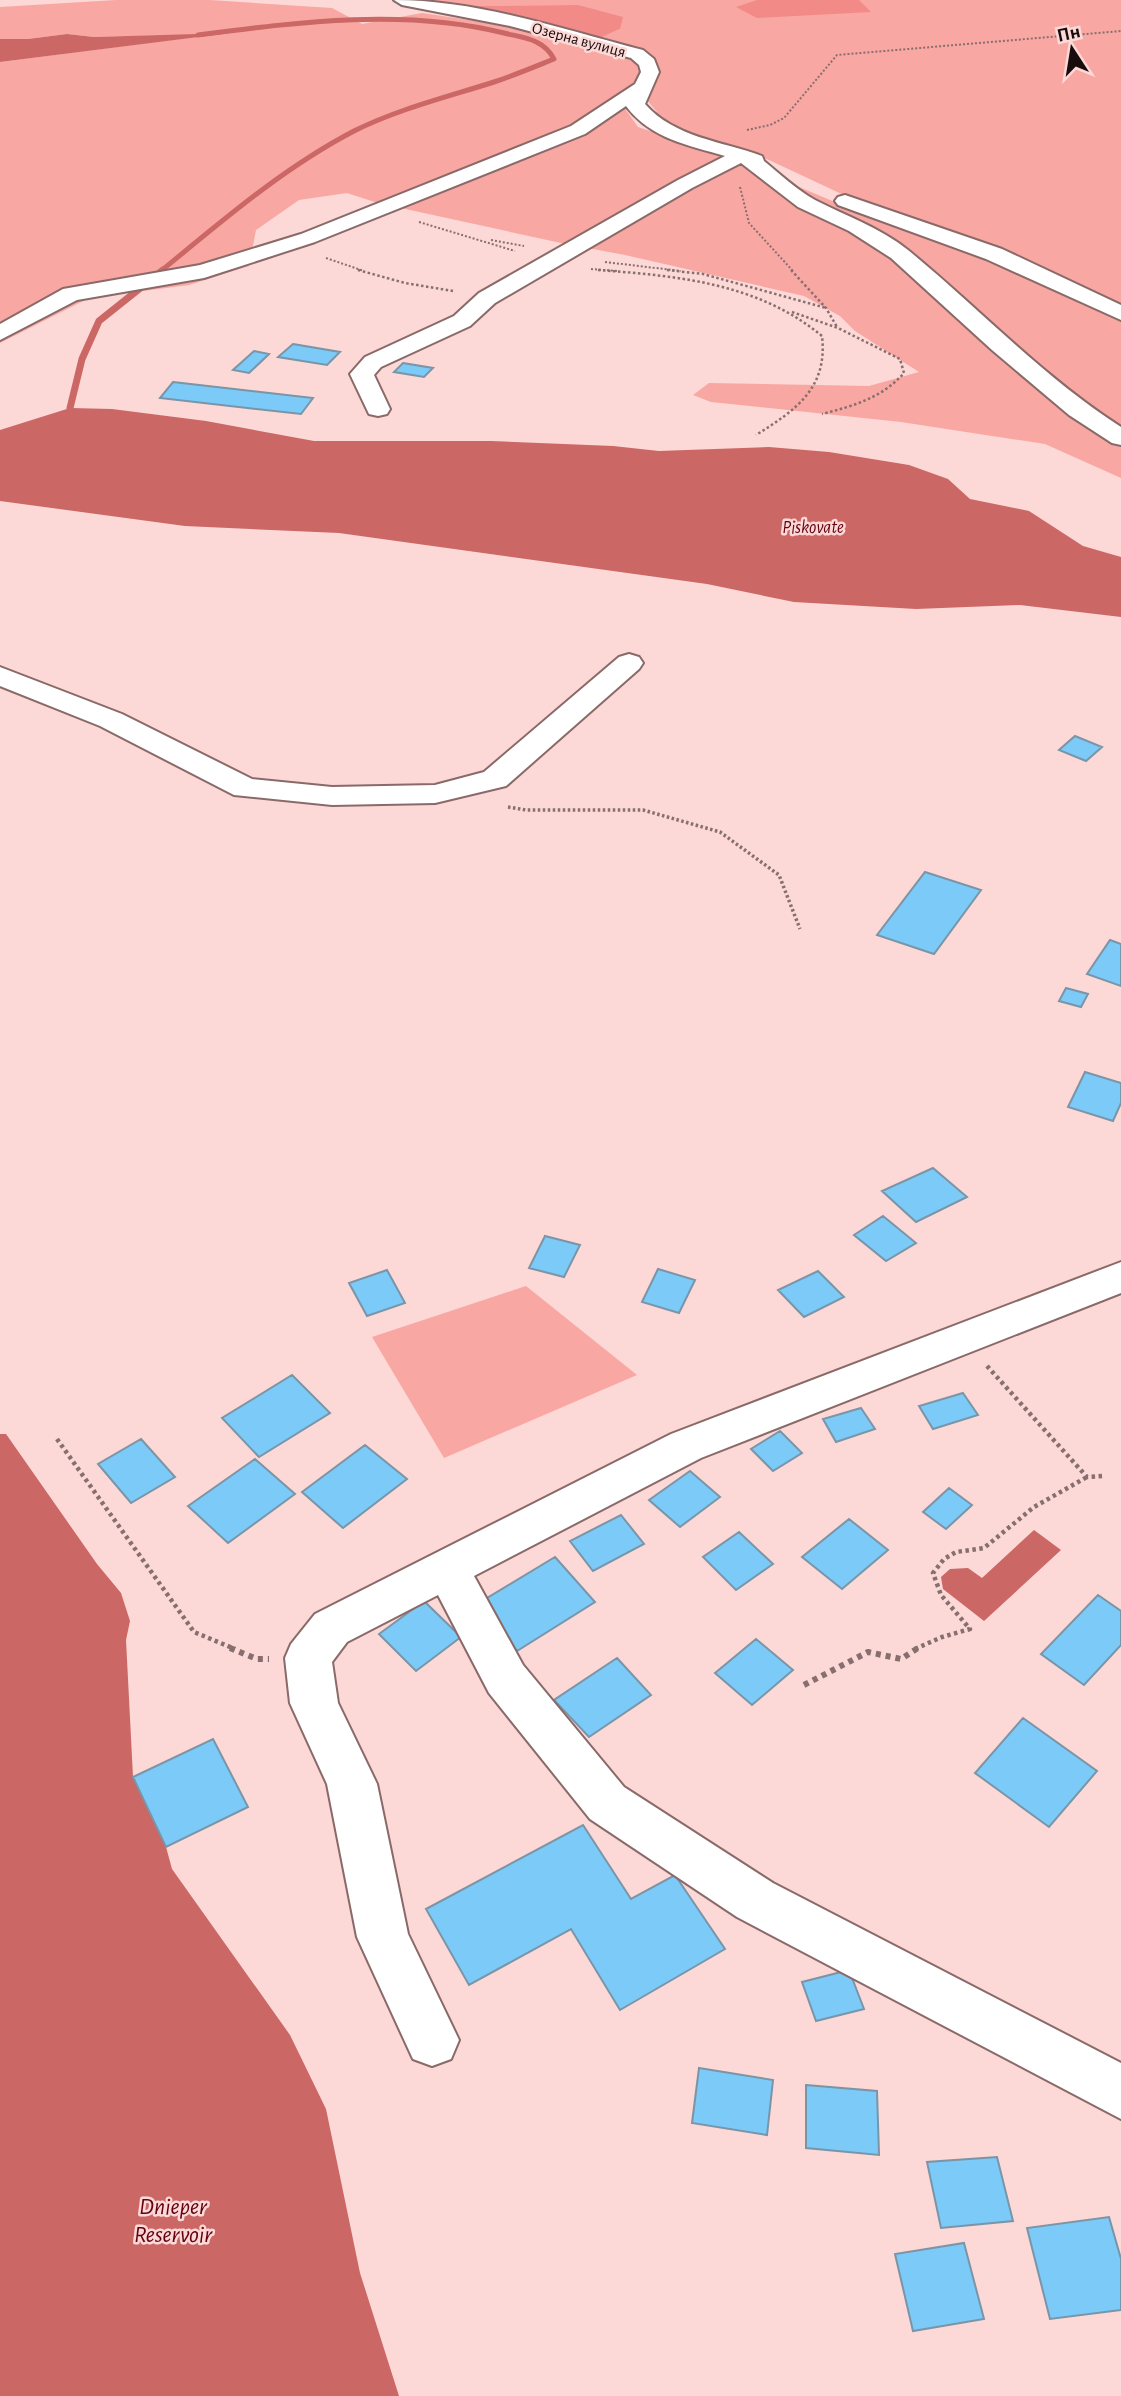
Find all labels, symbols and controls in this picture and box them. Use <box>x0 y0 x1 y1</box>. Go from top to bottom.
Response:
north arrow <box>1037 14 1107 84</box>
street label: Озерна вулиця <box>530 20 627 61</box>
text: Пн <box>1055 22 1082 46</box>
water label: Piskovate <box>782 519 844 537</box>
water label: Dnieper Reservoir <box>134 2195 213 2247</box>

